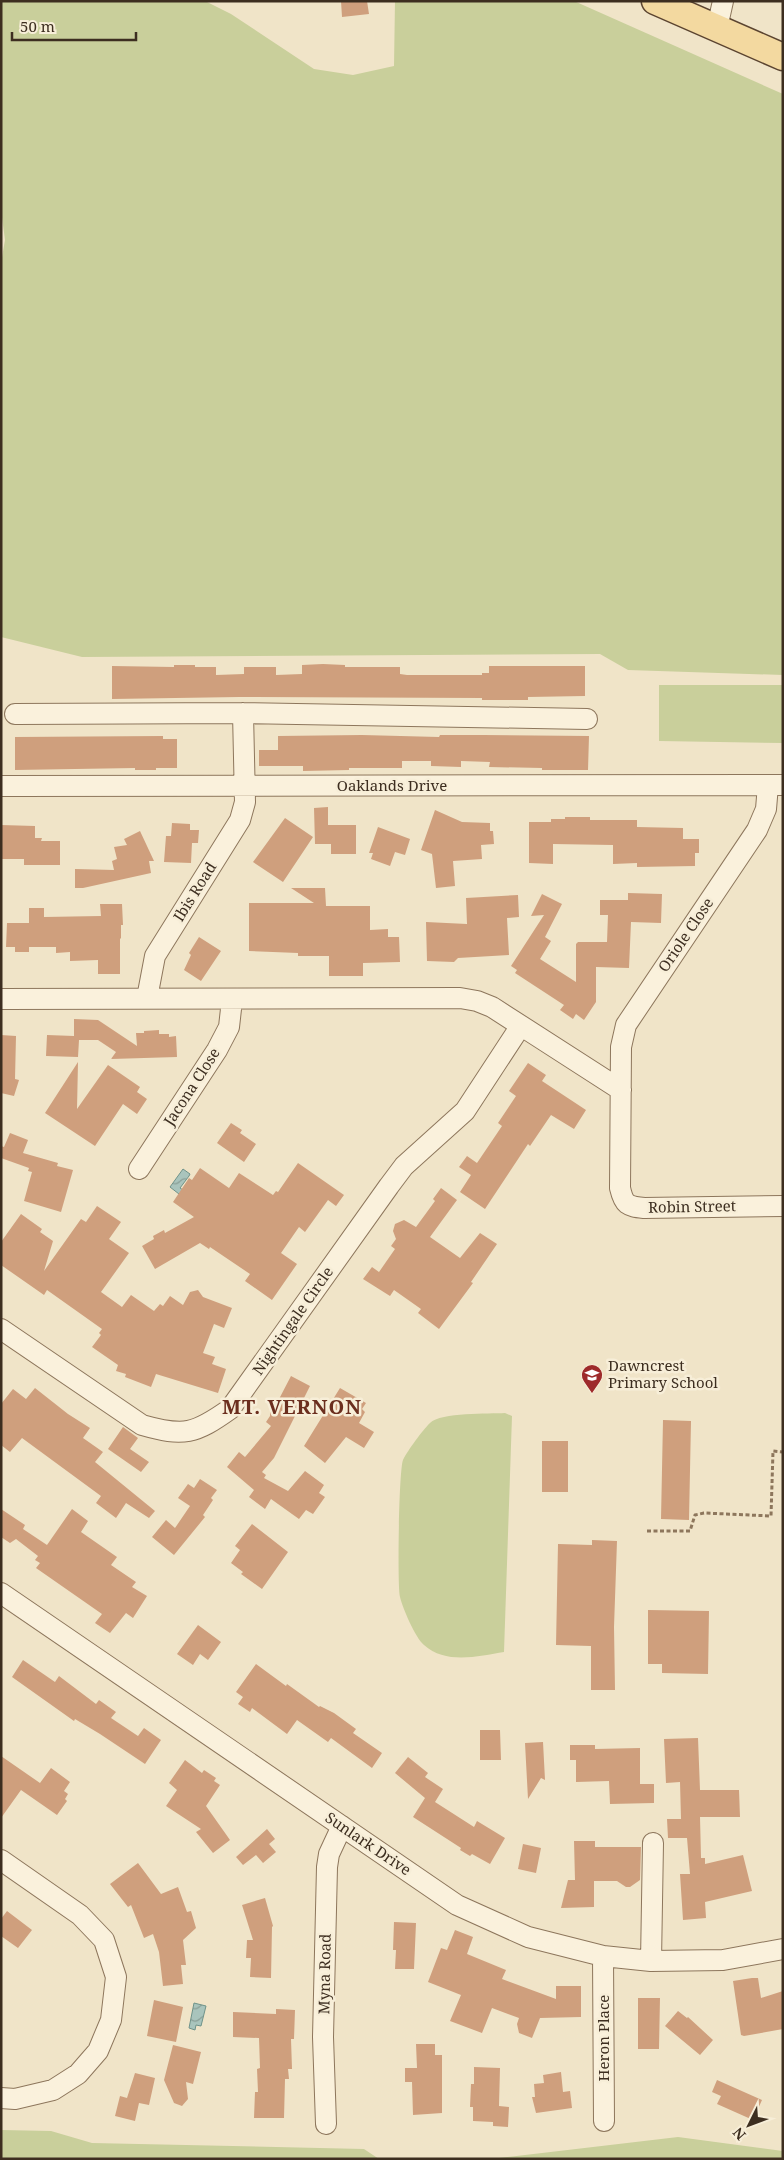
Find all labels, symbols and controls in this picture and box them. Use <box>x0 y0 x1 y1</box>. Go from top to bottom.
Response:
scale bar <box>12 10 136 42</box>
text: 50 m <box>20 16 55 36</box>
street label: Oaklands Drive <box>337 775 447 795</box>
street label: Ibis Road <box>168 858 220 925</box>
street label: Oriole Close <box>653 893 717 975</box>
street label: Jacona Close <box>158 1044 224 1130</box>
street label: Robin Street <box>648 1195 736 1217</box>
street label: Nightingale Circle <box>247 1262 337 1379</box>
place label: Dawncrest Primary School <box>608 1355 718 1392</box>
school or university icon: Dawncrest Primary School <box>580 1363 604 1394</box>
district label: MT. VERNON <box>222 1393 362 1420</box>
street label: Sunlark Drive <box>322 1807 415 1879</box>
street label: Myna Road <box>313 1933 335 2015</box>
street label: Heron Place <box>593 1995 613 2081</box>
north arrow <box>724 2100 774 2150</box>
text: N <box>728 2124 750 2144</box>

